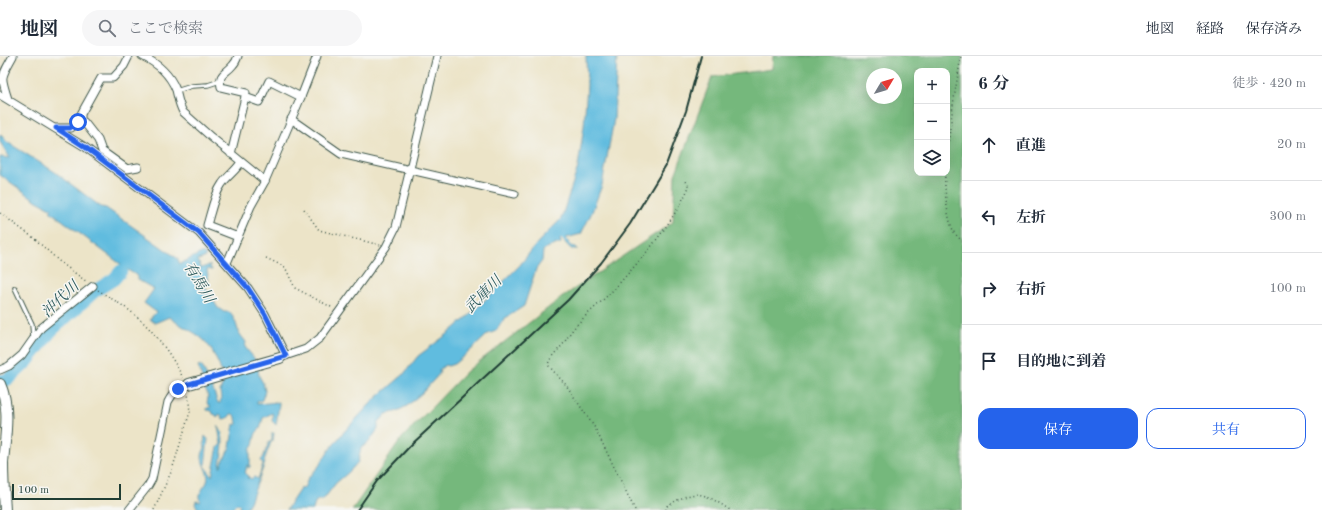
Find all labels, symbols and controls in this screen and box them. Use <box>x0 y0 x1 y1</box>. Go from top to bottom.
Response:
search box <box>82 10 362 46</box>
icon: search <box>96 17 118 39</box>
text: 地図 <box>20 21 58 40</box>
text: ここで検索 <box>128 22 203 37</box>
text: 地図 <box>1146 22 1174 36</box>
text: 経路 <box>1196 22 1224 36</box>
text: 保存済み <box>1246 22 1302 36</box>
north arrow <box>866 68 902 104</box>
map controls <box>914 68 950 176</box>
button: + <box>914 68 950 104</box>
text: 6 分 <box>978 76 1010 93</box>
text: 徒歩 · 420 m <box>1232 77 1306 90</box>
button: − <box>914 104 950 140</box>
route start <box>69 113 87 131</box>
icon: ahead <box>978 134 1000 156</box>
text: 20 m <box>1277 138 1306 151</box>
text: 直進 <box>1016 139 1046 154</box>
button: layers <box>914 140 950 176</box>
icon: left <box>978 206 1000 228</box>
text: 300 m <box>1269 210 1306 223</box>
text: 左折 <box>1016 211 1046 226</box>
water label: 有馬川 <box>180 259 219 308</box>
water label: 武庫川 <box>461 271 507 316</box>
water label: 沖代川 <box>38 276 84 321</box>
icon: right <box>978 278 1000 300</box>
text: 100 m <box>1269 282 1306 295</box>
text: 右折 <box>1016 283 1046 298</box>
icon: arrive <box>978 350 1000 372</box>
text: 目的地に到着 <box>1016 355 1106 370</box>
route end <box>169 380 187 398</box>
button: 保存 <box>978 408 1138 449</box>
button: 共有 <box>1146 408 1306 449</box>
scale bar <box>12 482 121 501</box>
text: 100 m <box>18 485 49 496</box>

